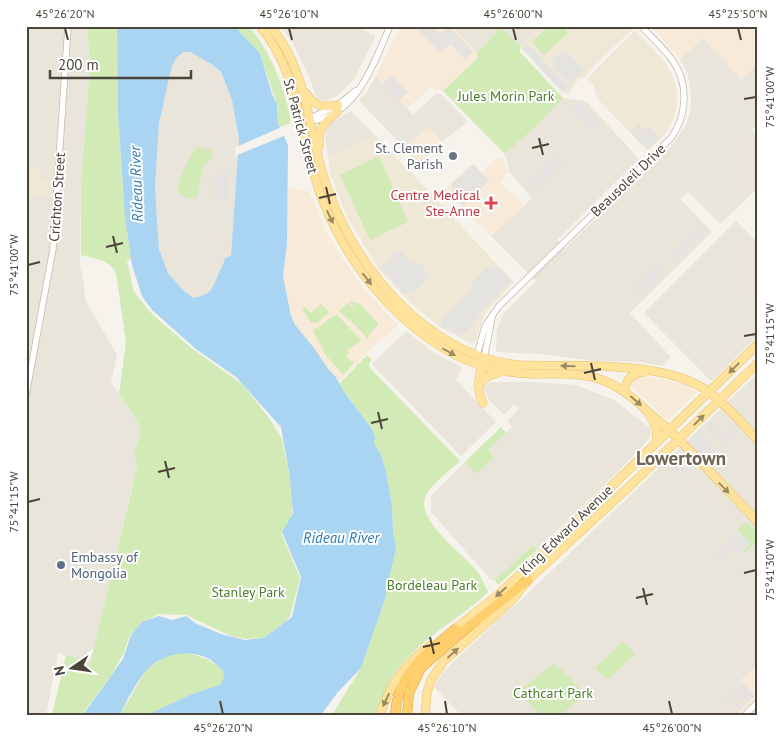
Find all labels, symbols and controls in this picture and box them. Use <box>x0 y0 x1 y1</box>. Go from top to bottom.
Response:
text: 45°26'20"N <box>35 6 95 21</box>
text: 45°26'10"N <box>259 6 319 21</box>
text: 45°26'00"N <box>483 6 543 21</box>
text: 45°25'50"N <box>708 6 768 21</box>
scale bar <box>50 48 191 80</box>
text: 200 m <box>58 55 99 74</box>
text: 75°41'00"W <box>762 66 777 128</box>
street label: St. Patrick Street <box>280 76 322 176</box>
park label: Jules Morin Park <box>457 87 555 105</box>
place label: St. Clement Parish <box>375 139 443 173</box>
street label: Beausoleil Drive <box>587 140 669 220</box>
water label: Rideau River <box>125 145 147 222</box>
marker: St. Clement Parish <box>447 150 459 162</box>
street label: Crichton Street <box>45 151 69 242</box>
place label: Centre Medical Ste-Anne <box>391 186 480 220</box>
marker: Centre Medical Ste-Anne <box>484 196 498 210</box>
one-way arrow <box>326 210 334 225</box>
text: 75°41'00"W <box>6 234 21 296</box>
one-way arrow <box>362 272 372 286</box>
text: 75°41'15"W <box>762 303 777 365</box>
one-way arrow <box>442 348 457 356</box>
one-way arrow <box>560 362 576 370</box>
one-way arrow <box>728 362 740 374</box>
one-way arrow <box>630 395 642 407</box>
one-way arrow <box>692 414 704 426</box>
district label: Lowertown <box>636 446 726 470</box>
text: 75°41'15"W <box>6 471 21 533</box>
street label: King Edward Avenue <box>516 481 616 579</box>
one-way arrow <box>718 481 730 493</box>
water label: Rideau River <box>303 528 380 547</box>
text: 75°41'30"W <box>762 539 777 601</box>
place label: Embassy of Mongolia <box>71 548 138 582</box>
marker: Embassy of Mongolia <box>55 559 67 571</box>
park label: Bordeleau Park <box>387 576 477 594</box>
park label: Stanley Park <box>211 583 285 601</box>
one-way arrow <box>495 586 507 598</box>
north arrow <box>48 644 98 694</box>
one-way arrow <box>447 647 459 659</box>
text: N <box>50 664 69 677</box>
park label: Cathcart Park <box>513 684 593 702</box>
one-way arrow <box>382 693 390 707</box>
text: 45°26'20"N <box>193 720 253 735</box>
text: 45°26'10"N <box>417 720 477 735</box>
text: 45°26'00"N <box>642 720 702 735</box>

